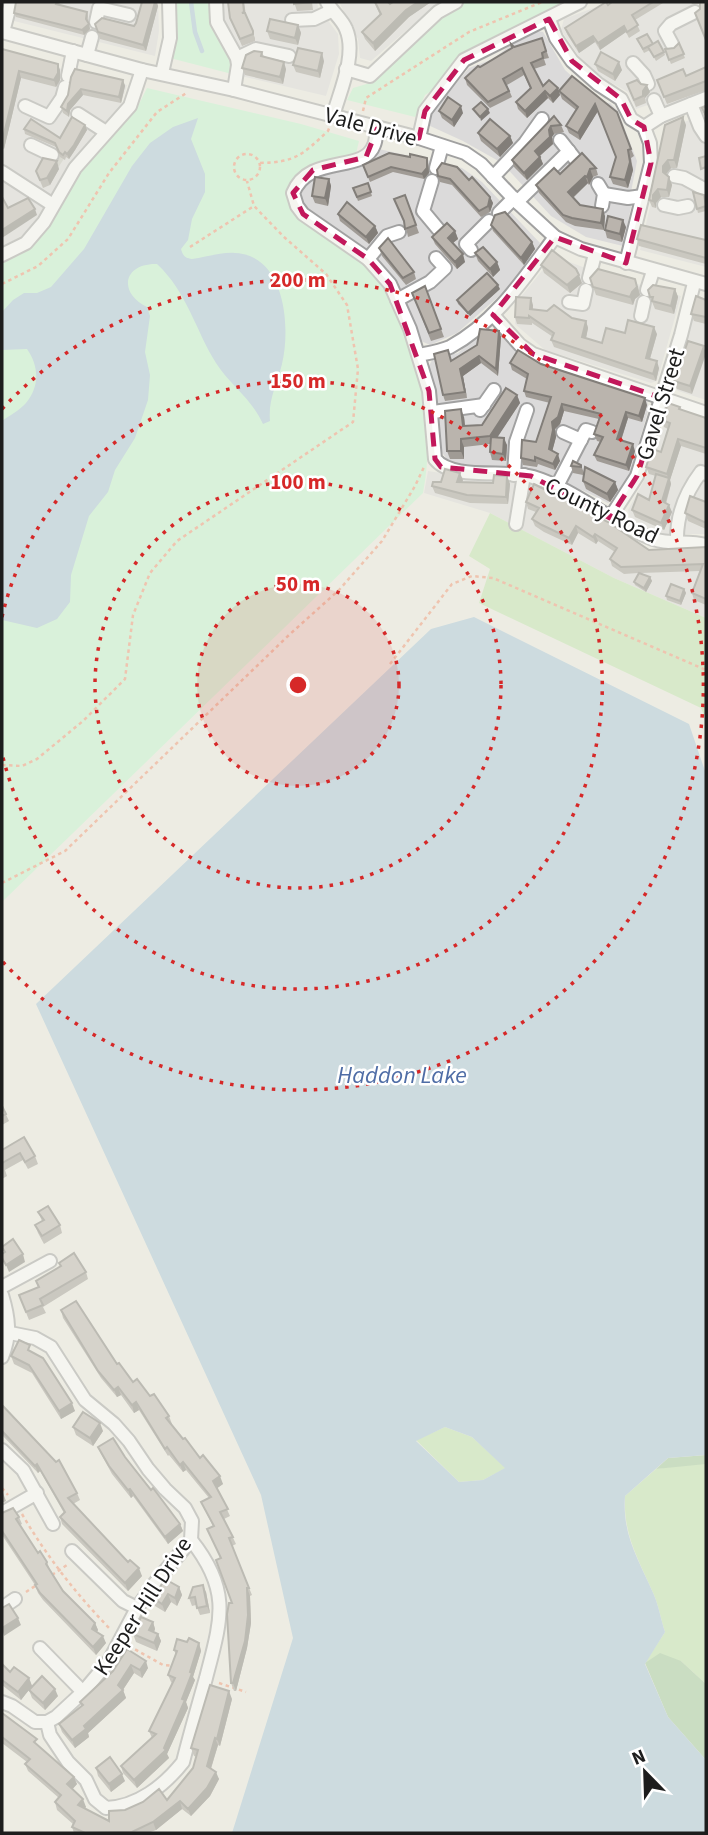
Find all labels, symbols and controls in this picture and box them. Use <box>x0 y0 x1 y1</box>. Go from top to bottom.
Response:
street label: Vale Drive <box>321 98 421 155</box>
text: 200 m <box>270 265 326 295</box>
street label: Gavel Street <box>628 344 693 464</box>
text: 150 m <box>270 366 326 396</box>
text: 100 m <box>270 467 326 497</box>
street label: County Road <box>539 469 664 552</box>
text: 50 m <box>276 569 320 599</box>
centre of rings <box>286 673 310 697</box>
water label: Haddon Lake <box>337 1058 467 1093</box>
street label: Keeper Hill Drive <box>85 1530 200 1682</box>
north arrow <box>610 1737 680 1807</box>
text: N <box>628 1743 650 1773</box>

